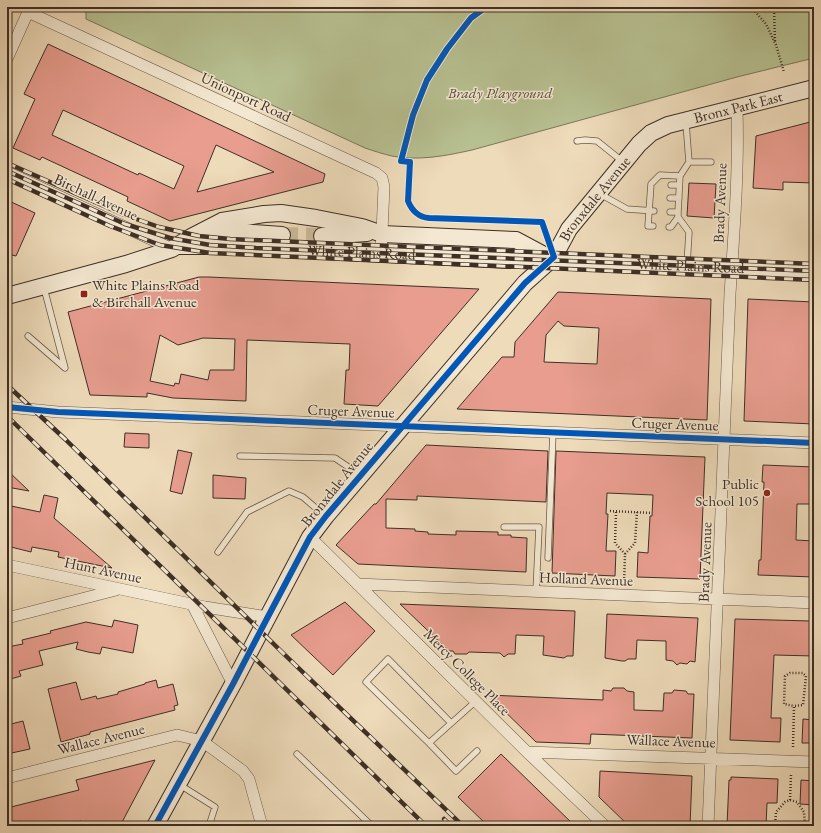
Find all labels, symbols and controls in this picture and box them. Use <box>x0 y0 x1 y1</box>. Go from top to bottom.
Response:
street label: Unionport Road <box>198 67 295 126</box>
park label: Brady Playground <box>447 83 552 102</box>
street label: Bronx Park East <box>692 86 785 127</box>
street label: Bronxdale Avenue <box>554 152 634 244</box>
street label: Brady Avenue <box>709 163 730 243</box>
street label: Birchall Avenue <box>51 169 141 224</box>
street label: White Plains Road <box>308 240 416 264</box>
street label: White Plains Road <box>636 254 745 277</box>
place label: White Plains Road & Birchall Avenue <box>92 275 200 311</box>
marker: White Plains Road & Birchall Avenue <box>79 289 89 299</box>
street label: Cruger Avenue <box>307 399 395 422</box>
street label: Cruger Avenue <box>631 412 719 435</box>
street label: Bronxdale Avenue <box>296 437 377 530</box>
place label: Public School 105 <box>695 474 759 510</box>
marker: Public School 105 <box>762 488 772 498</box>
street label: Brady Avenue <box>694 522 715 602</box>
street label: Hunt Avenue <box>63 552 144 587</box>
street label: Holland Avenue <box>539 567 634 590</box>
street label: Mercy College Place <box>420 624 515 719</box>
street label: Wallace Avenue <box>55 718 147 759</box>
street label: Wallace Avenue <box>626 729 716 752</box>

